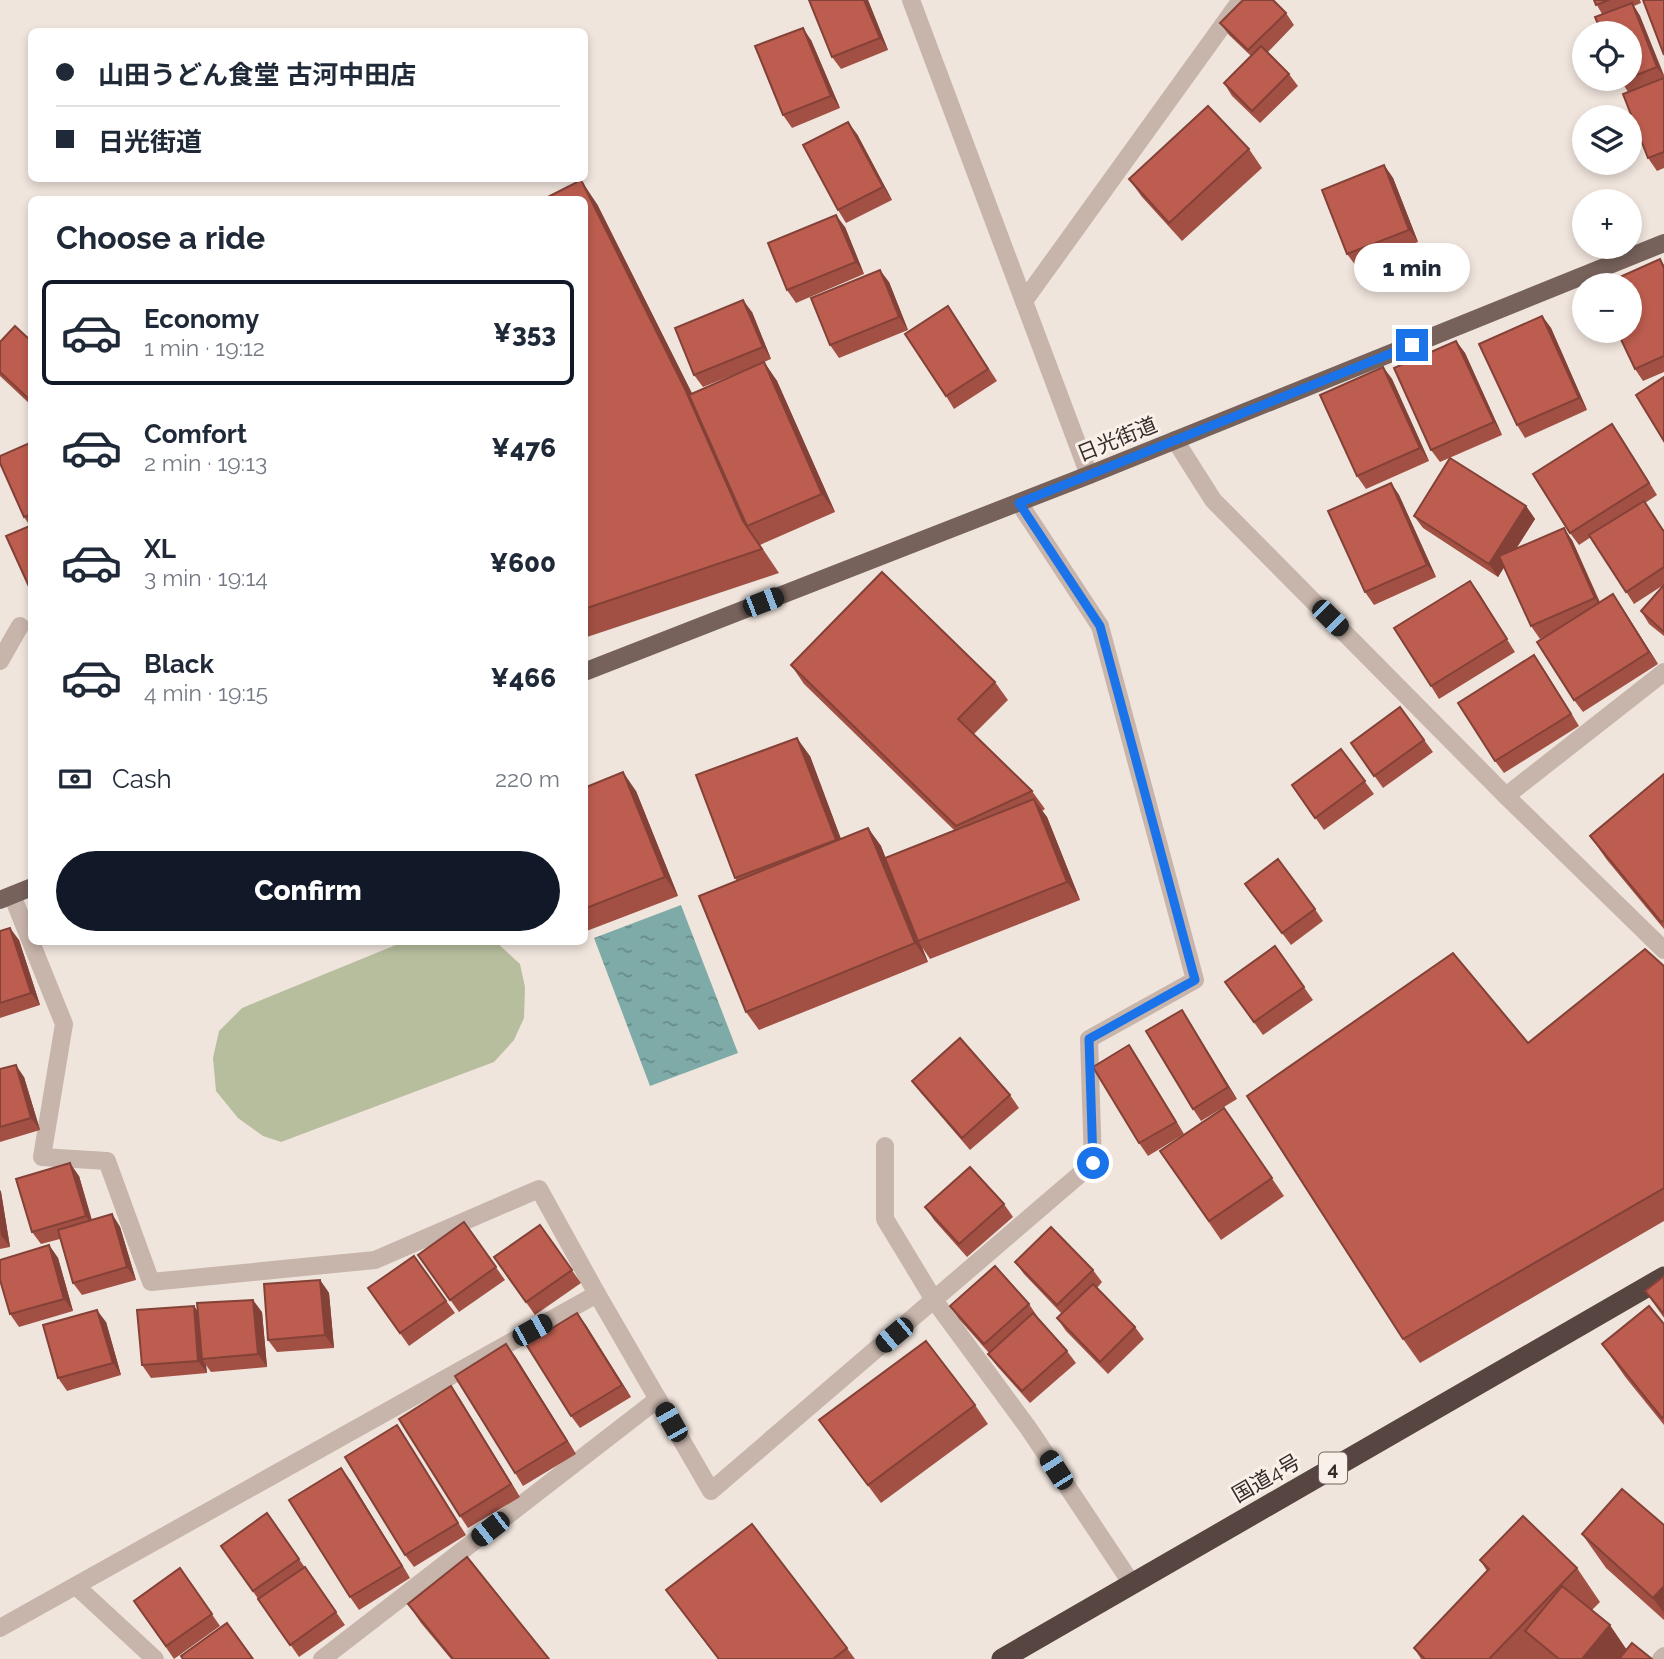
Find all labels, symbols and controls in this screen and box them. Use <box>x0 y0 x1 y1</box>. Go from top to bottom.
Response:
map controls <box>1572 21 1642 343</box>
button: locate <box>1572 21 1642 91</box>
text: 山田うどん食堂 古河中田店 <box>98 60 416 90</box>
button: layers <box>1572 105 1642 175</box>
text: 日光街道 <box>98 127 202 157</box>
button: + <box>1572 189 1642 259</box>
text: Choose a ride <box>56 219 265 256</box>
callout: 1 min <box>1354 244 1470 292</box>
text: 1 min <box>1382 254 1442 281</box>
button: − <box>1572 273 1642 343</box>
icon: car <box>60 301 123 364</box>
text: Economy <box>144 304 259 334</box>
text: ¥353 <box>493 318 556 348</box>
route end <box>1396 329 1428 361</box>
text: 1 min · 19:12 <box>144 334 265 361</box>
street label: 日光街道 <box>1073 412 1161 466</box>
icon: car <box>60 416 123 479</box>
text: Comfort <box>144 419 247 449</box>
text: ¥476 <box>491 433 556 463</box>
text: 2 min · 19:13 <box>144 449 267 476</box>
icon: car <box>60 531 123 594</box>
text: XL <box>144 534 176 564</box>
text: ¥600 <box>489 548 556 578</box>
text: 3 min · 19:14 <box>144 564 268 591</box>
car <box>740 585 787 619</box>
car <box>1308 596 1353 640</box>
icon: car <box>60 646 123 709</box>
text: Black <box>144 649 214 679</box>
text: ¥466 <box>490 663 556 693</box>
text: 4 min · 19:15 <box>144 679 268 706</box>
icon: cash <box>56 760 94 798</box>
text: Cash <box>112 764 172 794</box>
text: 220 m <box>495 765 560 792</box>
button: Confirm <box>56 851 560 931</box>
route start <box>1077 1147 1109 1179</box>
car <box>509 1311 556 1349</box>
car <box>872 1313 917 1357</box>
car <box>652 1399 691 1445</box>
car <box>1036 1447 1077 1493</box>
street label: 国道4号 <box>1228 1449 1304 1507</box>
road number: 4 <box>1319 1452 1347 1484</box>
car <box>467 1508 514 1550</box>

